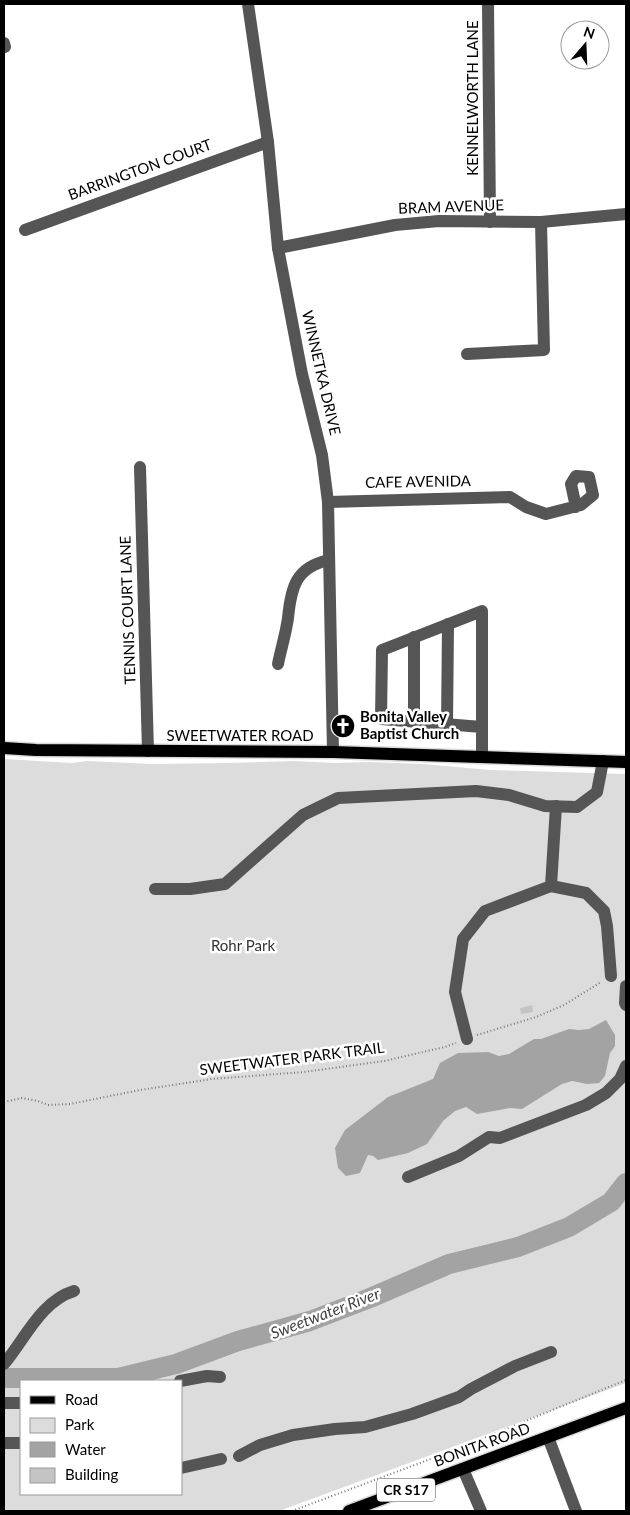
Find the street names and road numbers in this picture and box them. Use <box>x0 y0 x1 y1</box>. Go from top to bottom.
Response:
street label: KENNELWORTH LANE <box>463 20 481 176</box>
street label: BARRINGTON COURT <box>65 135 214 203</box>
street label: BRAM AVENUE <box>398 195 504 217</box>
street label: WINNETKA DRIVE <box>299 309 345 437</box>
street label: CAFE AVENIDA <box>365 471 472 491</box>
street label: TENNIS COURT LANE <box>115 535 139 685</box>
street label: SWEETWATER ROAD <box>166 726 314 744</box>
street label: SWEETWATER PARK TRAIL <box>198 1038 386 1078</box>
street label: BONITA ROAD <box>431 1418 532 1470</box>
road number: CR S17 <box>377 1478 435 1502</box>

